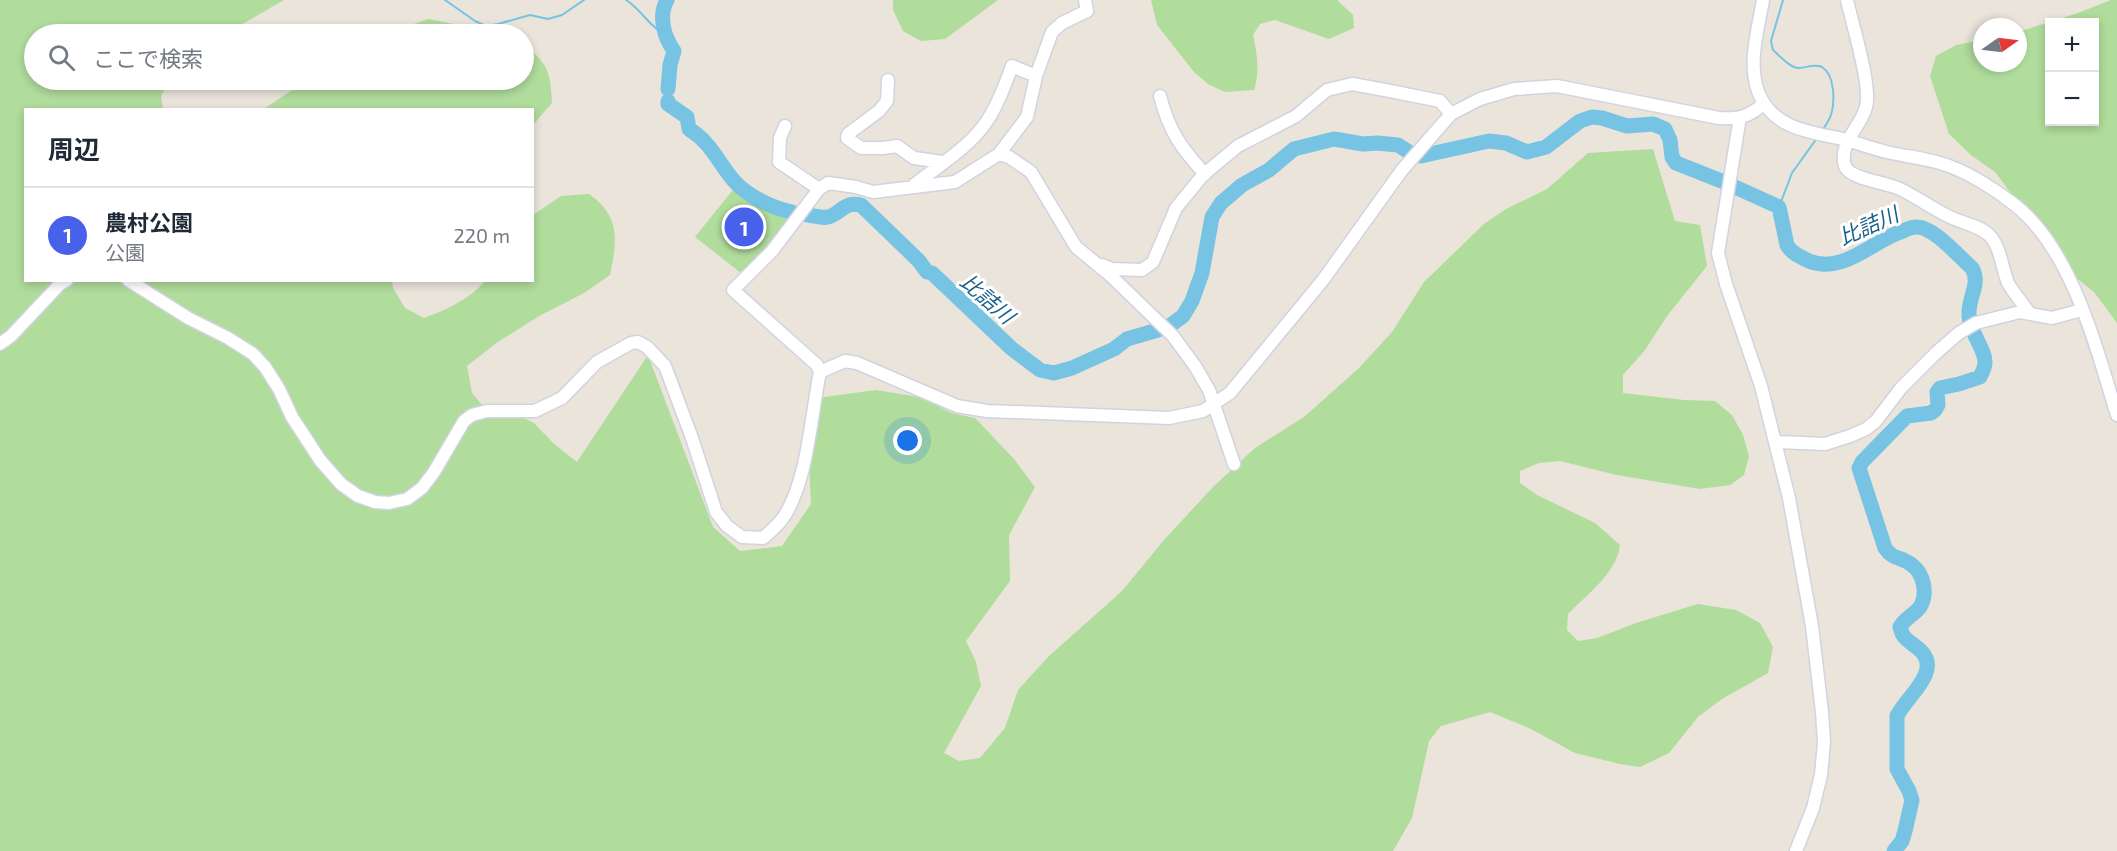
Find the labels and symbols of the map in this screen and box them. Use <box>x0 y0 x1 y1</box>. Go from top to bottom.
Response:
north arrow <box>1973 18 2027 72</box>
water label: 比詰川 <box>1834 200 1904 249</box>
pin: 1 <box>724 204 764 250</box>
water label: 比詰川 <box>956 268 1021 329</box>
your location <box>893 426 922 455</box>

